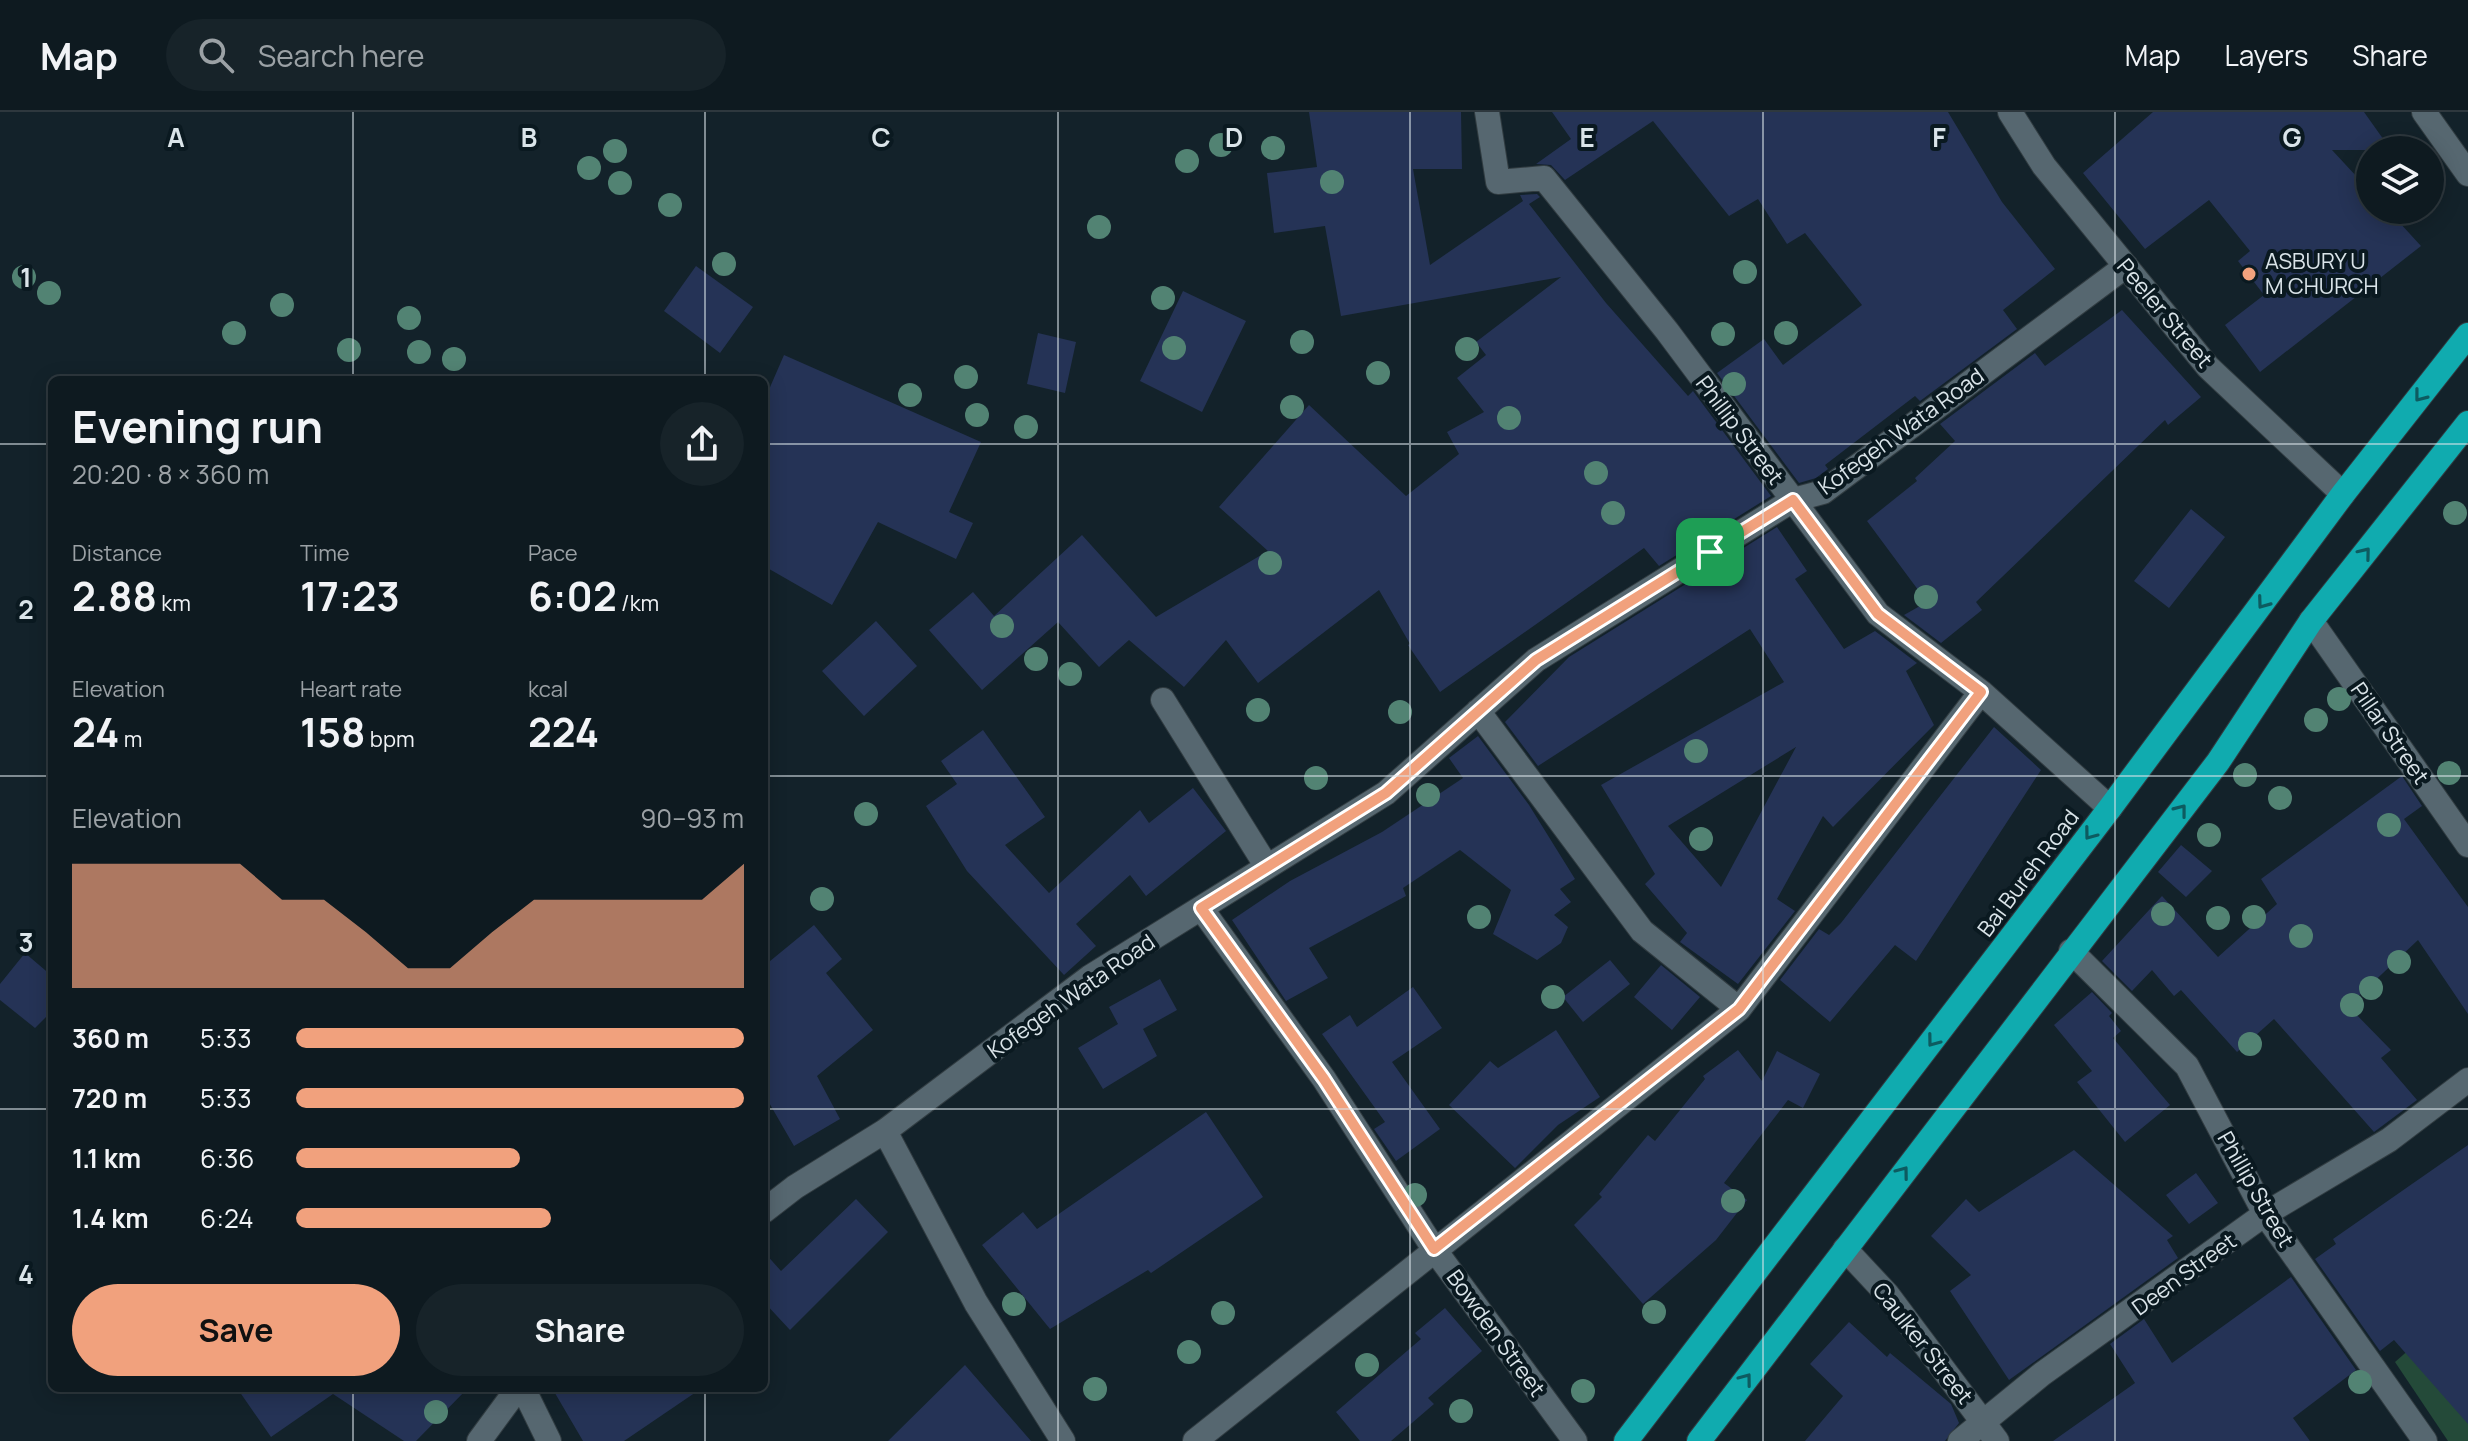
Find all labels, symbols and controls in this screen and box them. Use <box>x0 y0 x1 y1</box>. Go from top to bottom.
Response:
search box <box>166 19 726 91</box>
text: Map <box>40 29 118 81</box>
icon: search <box>194 33 238 77</box>
text: Search here <box>258 35 425 76</box>
text: Map <box>2125 36 2181 74</box>
text: Layers <box>2225 36 2308 74</box>
text: Share <box>2352 36 2428 74</box>
text: A <box>167 119 185 155</box>
text: B <box>521 119 537 155</box>
text: C <box>871 119 891 155</box>
text: D <box>1225 119 1243 155</box>
text: E <box>1579 119 1595 155</box>
text: F <box>1932 119 1946 155</box>
text: G <box>2282 119 2302 155</box>
map controls <box>2356 136 2444 224</box>
button: layers <box>2356 136 2444 224</box>
place label: ASBURY U M CHURCH <box>2265 246 2379 301</box>
street label: Peeler Street <box>2110 252 2220 374</box>
text: 1 <box>20 259 32 295</box>
marker: ASBURY U M CHURCH <box>2240 265 2258 283</box>
street label: Kofegeh Wata Road <box>1812 361 1990 501</box>
street label: Phillip Street <box>1689 369 1791 491</box>
one-way arrow <box>2415 387 2429 402</box>
text: Evening run <box>72 396 323 456</box>
button: share <box>660 402 744 486</box>
text: 20:20 · 8 × 360 m <box>72 456 269 492</box>
pin <box>1676 518 1744 586</box>
icon: arrive <box>1688 530 1732 574</box>
text: Distance <box>72 538 162 568</box>
text: Time <box>300 538 350 568</box>
text: Pace <box>528 538 578 568</box>
one-way arrow <box>2355 547 2369 562</box>
text: 2.88 <box>72 568 157 623</box>
text: 17:23 <box>300 568 400 623</box>
text: 6:02 <box>528 568 617 623</box>
text: km <box>157 588 191 618</box>
text: /km <box>617 588 659 618</box>
text: 2 <box>18 591 34 627</box>
one-way arrow <box>2258 594 2272 609</box>
text: Elevation <box>72 674 165 704</box>
text: Heart rate <box>300 674 402 704</box>
text: kcal <box>528 674 568 704</box>
street label: Pillar Street <box>2344 676 2436 790</box>
text: 24 <box>72 704 119 759</box>
text: 158 <box>300 704 365 759</box>
text: 224 <box>528 704 599 759</box>
text: m <box>119 724 142 754</box>
text: bpm <box>365 724 415 754</box>
text: Elevation <box>72 800 182 836</box>
text: 90–93 m <box>640 800 744 836</box>
street label: Bai Bureh Road <box>1970 803 2086 943</box>
one-way arrow <box>2171 804 2185 819</box>
one-way arrow <box>2086 825 2100 840</box>
text: 3 <box>18 924 34 960</box>
street label: Kofegeh Wata Road <box>981 927 1161 1065</box>
text: 360 m <box>72 1020 149 1056</box>
text: 5:33 <box>200 1020 252 1056</box>
one-way arrow <box>1928 1032 1942 1047</box>
text: 720 m <box>72 1080 147 1116</box>
text: 5:33 <box>200 1080 252 1116</box>
street label: Phillip Street <box>2211 1126 2301 1252</box>
text: 1.1 km <box>72 1140 141 1176</box>
text: 6:36 <box>200 1140 254 1176</box>
one-way arrow <box>1894 1166 1908 1181</box>
text: 1.4 km <box>72 1200 149 1236</box>
text: 6:24 <box>200 1200 254 1236</box>
street label: Deen Street <box>2126 1226 2242 1322</box>
text: 4 <box>18 1256 34 1292</box>
street label: Bowden Street <box>1440 1263 1552 1403</box>
street label: Caulker Street <box>1866 1276 1980 1410</box>
button: Save <box>72 1284 400 1376</box>
button: Share <box>416 1284 744 1376</box>
one-way arrow <box>1737 1373 1751 1388</box>

